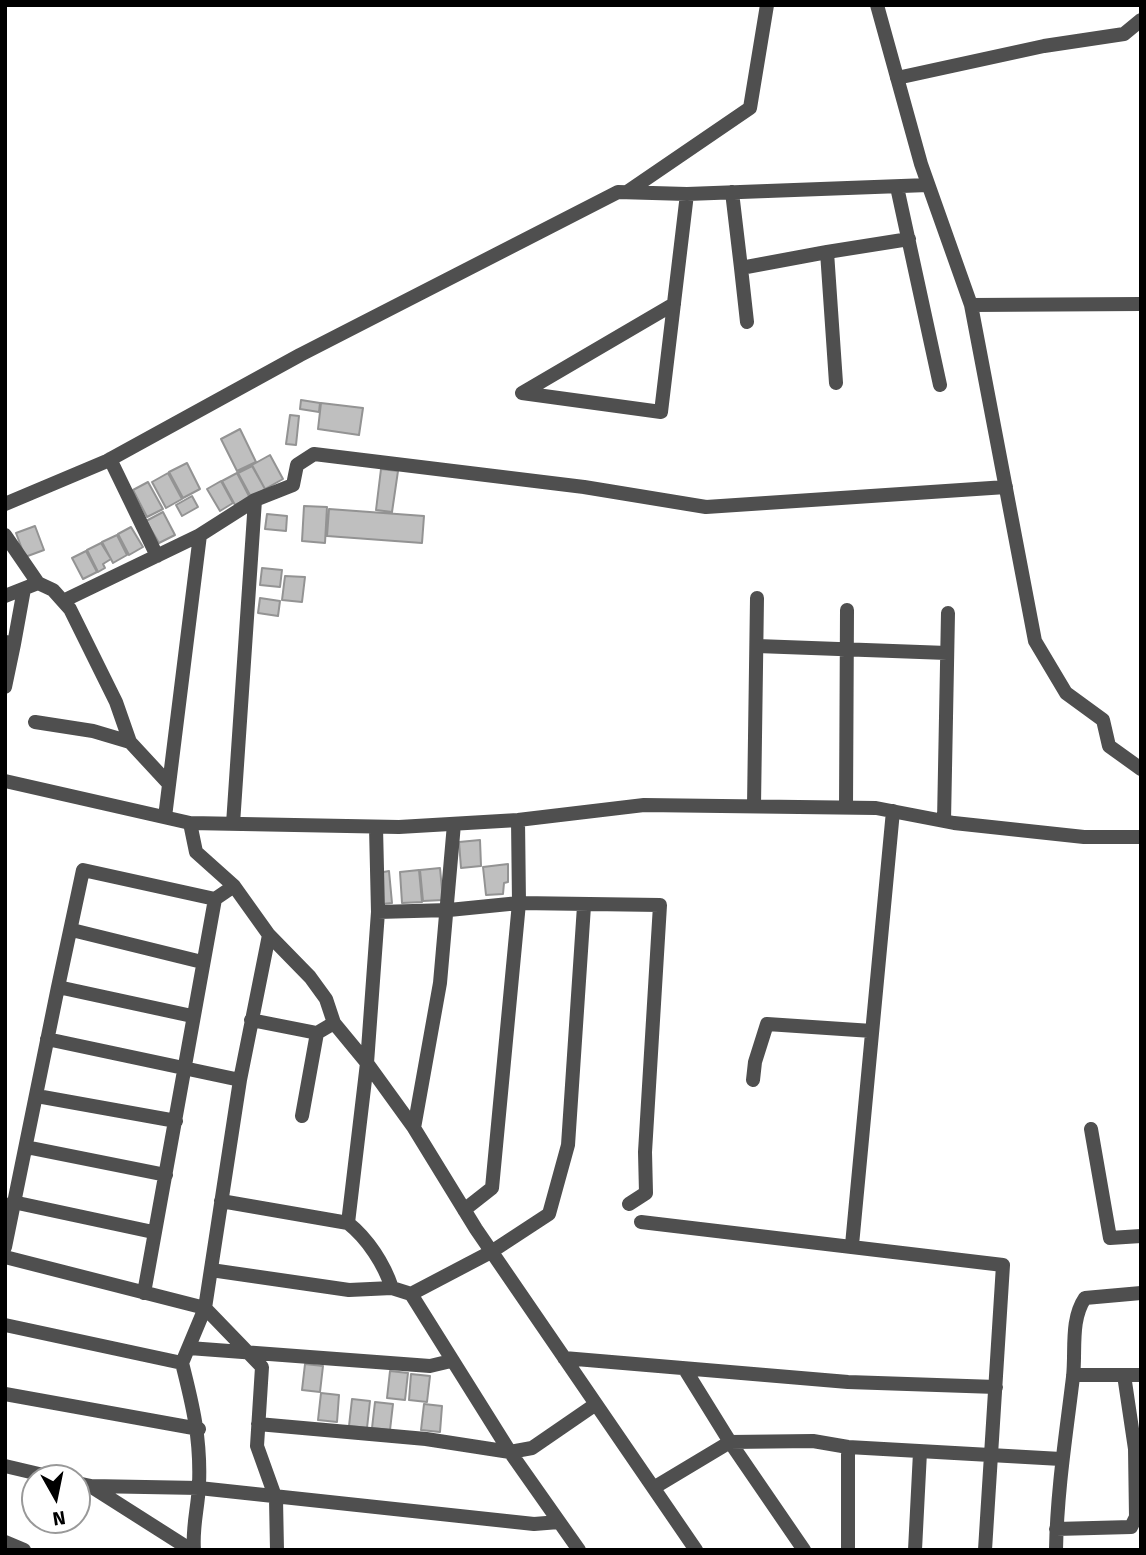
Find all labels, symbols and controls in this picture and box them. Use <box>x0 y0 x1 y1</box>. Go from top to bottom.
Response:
north arrow <box>21 1464 91 1534</box>
text: N <box>51 1506 67 1531</box>

